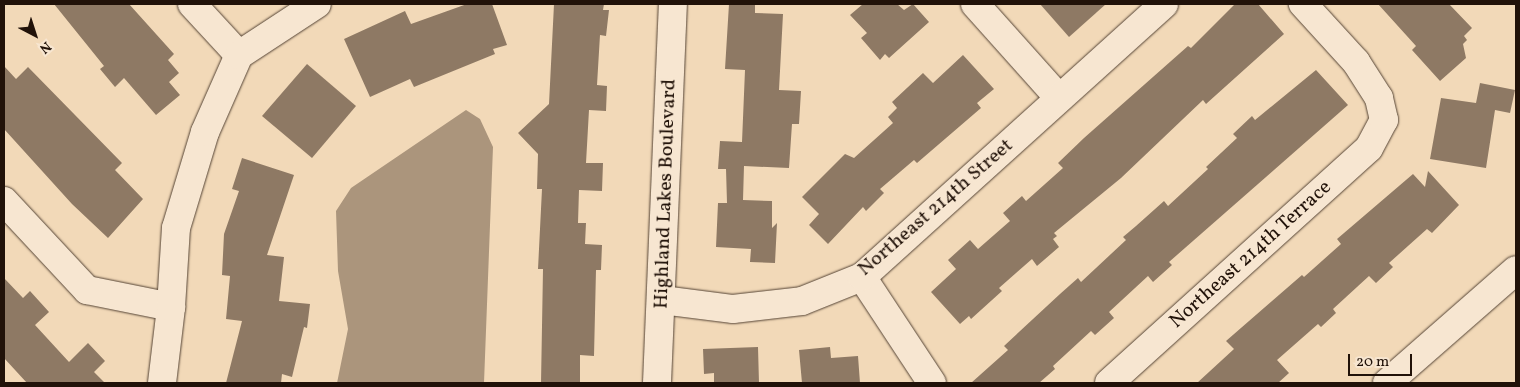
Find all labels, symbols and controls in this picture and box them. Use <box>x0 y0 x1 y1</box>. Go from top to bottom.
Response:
north arrow <box>10 10 60 60</box>
text: N <box>35 36 55 57</box>
street label: Highland Lakes Boulevard <box>650 79 682 309</box>
street label: Northeast 214th Street <box>854 134 1018 282</box>
street label: Northeast 214th Terrace <box>1165 176 1337 334</box>
scale bar <box>1350 344 1414 376</box>
text: 20 m <box>1356 352 1389 373</box>

